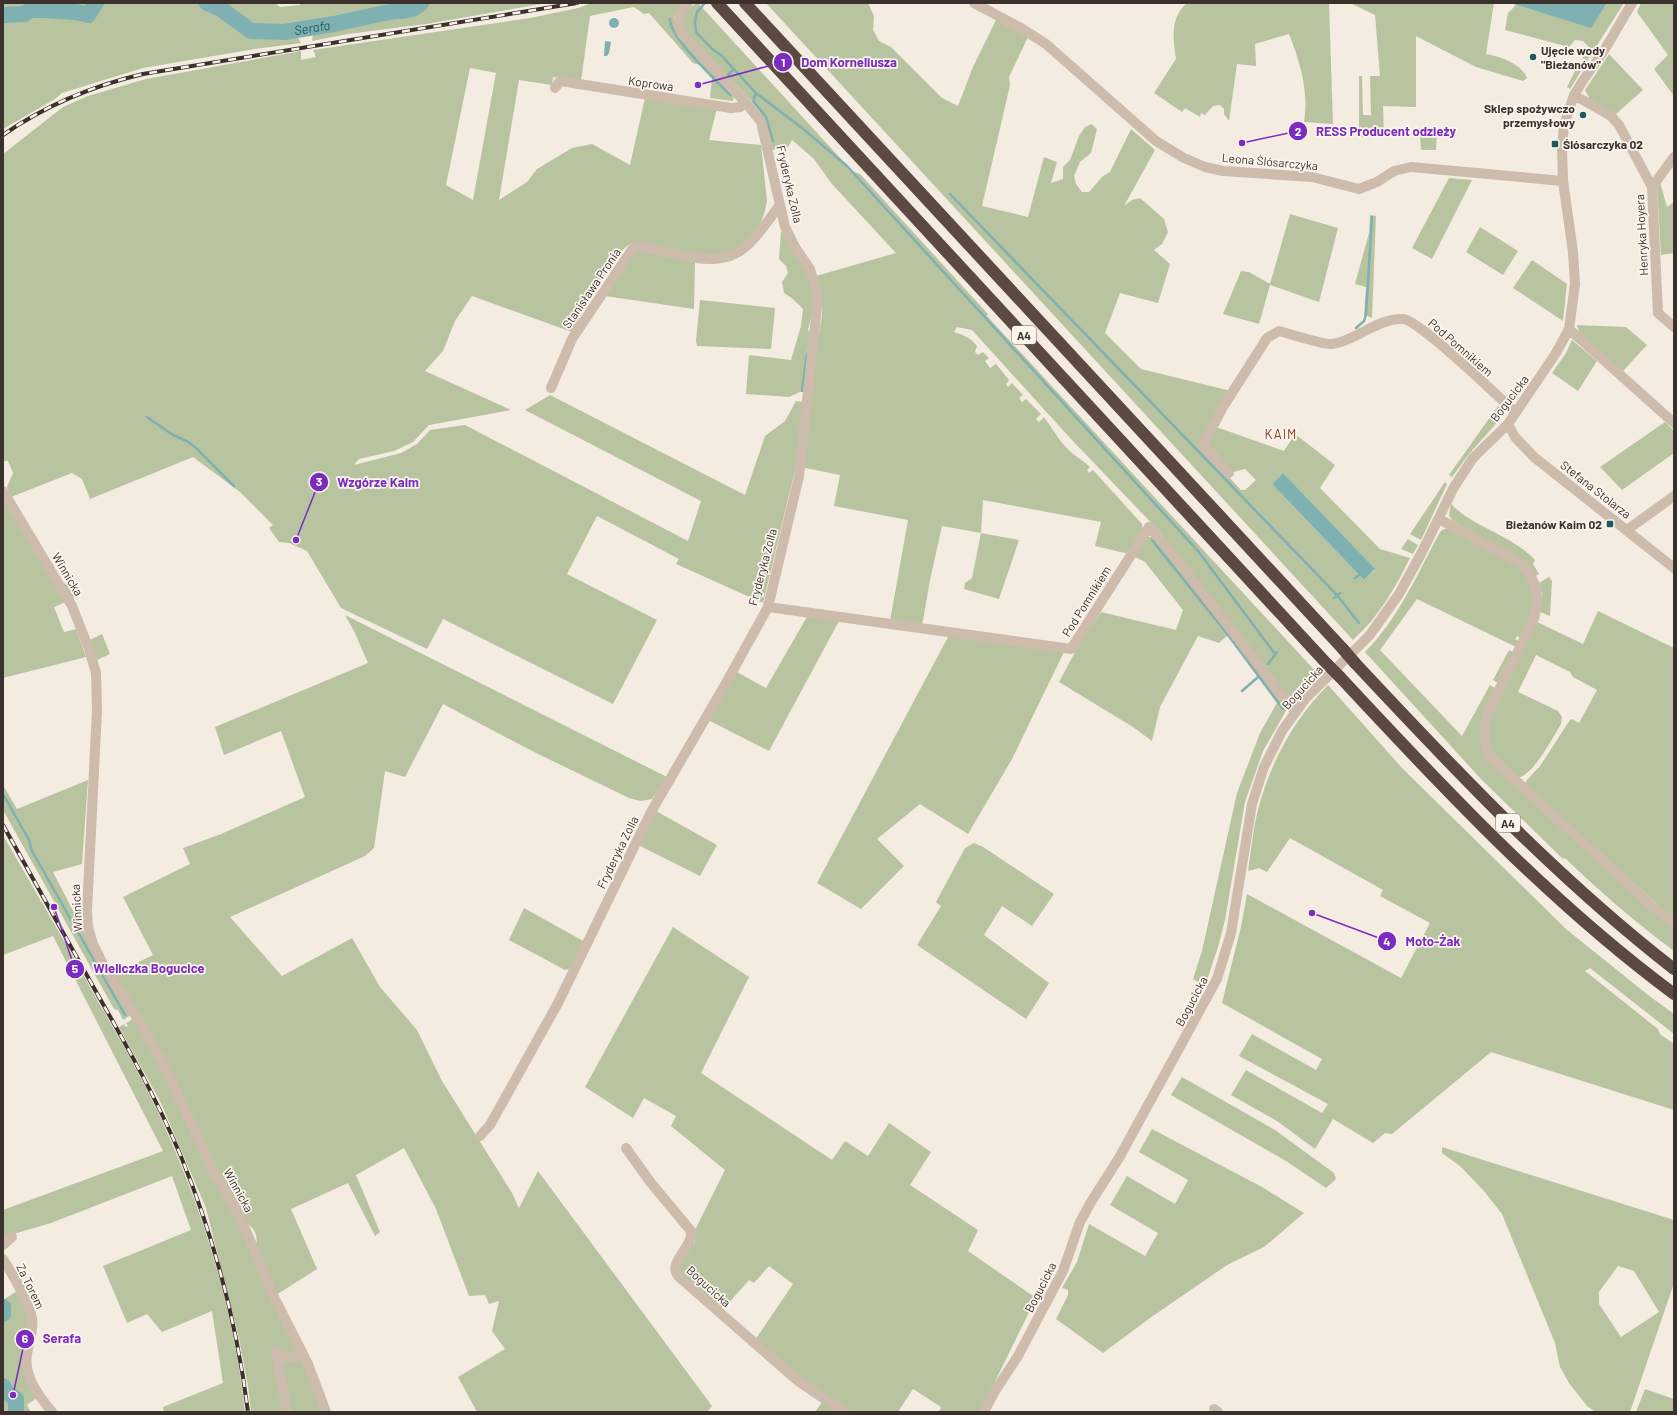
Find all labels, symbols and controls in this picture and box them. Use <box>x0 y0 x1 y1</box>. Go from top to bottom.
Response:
water label: Serafa <box>293 17 331 38</box>
place label: Ujęcie wody "Bieżanów" <box>1541 43 1605 71</box>
callout: Dom Korneliusza <box>773 50 905 75</box>
marker: Ujęcie wody "Bieżanów" <box>1528 52 1538 62</box>
text: Dom Korneliusza <box>801 54 897 70</box>
text: 1 <box>781 55 785 69</box>
street label: Koprowa <box>627 73 675 93</box>
place label: Sklep spożywczo przemysłowy <box>1484 101 1575 129</box>
marker: Sklep spożywczo przemysłowy <box>1578 110 1588 120</box>
callout: RESS Producent odzieży <box>1288 119 1464 144</box>
text: RESS Producent odzieży <box>1316 123 1456 139</box>
text: 2 <box>1295 124 1302 138</box>
place label: Ślósarczyka 02 <box>1563 137 1643 151</box>
marker: Ślósarczyka 02 <box>1550 139 1560 149</box>
street label: Fryderyka Zolla <box>774 144 806 224</box>
street label: Leona Ślósarczyka <box>1221 150 1319 172</box>
street label: Henryka Hoyera <box>1632 194 1650 276</box>
street label: Stanisława Pronia <box>559 245 623 331</box>
street label: Pod Pomnikiem <box>1426 315 1496 379</box>
road number: A4 <box>1012 326 1036 344</box>
street label: Bogucicka <box>1487 372 1531 424</box>
district label: KAIM <box>1265 426 1297 442</box>
street label: Stefana Stolarza <box>1558 457 1634 521</box>
callout: Wzgórze Kaim <box>309 470 427 495</box>
text: 3 <box>316 474 322 488</box>
text: Wzgórze Kaim <box>337 474 419 490</box>
place label: Bieżanów Kaim 02 <box>1506 517 1602 531</box>
marker: Bieżanów Kaim 02 <box>1605 519 1615 529</box>
street label: Fryderyka Zolla <box>745 527 779 607</box>
street label: Winnicka <box>50 550 86 598</box>
street label: Pod Pomnikiem <box>1059 563 1113 639</box>
street label: Bogucicka <box>1279 662 1325 712</box>
street label: Fryderyka Zolla <box>593 813 641 891</box>
road number: A4 <box>1496 814 1520 832</box>
street label: Winnicka <box>68 884 84 932</box>
callout: Moto-Żak <box>1377 929 1468 954</box>
text: Moto-Żak <box>1406 933 1460 949</box>
text: 4 <box>1383 934 1391 948</box>
callout: Wieliczka Bogucice <box>65 956 212 981</box>
text: Wieliczka Bogucice <box>93 960 205 976</box>
text: 5 <box>72 961 79 975</box>
street label: Bogucicka <box>1172 974 1210 1028</box>
street label: Winnicka <box>221 1166 257 1214</box>
street label: Bogucicka <box>1021 1260 1059 1314</box>
street label: Za Torem <box>14 1261 48 1311</box>
street label: Bogucicka <box>684 1263 734 1309</box>
callout: Serafa <box>15 1326 89 1351</box>
text: Serafa <box>43 1330 81 1346</box>
text: 6 <box>22 1331 29 1345</box>

